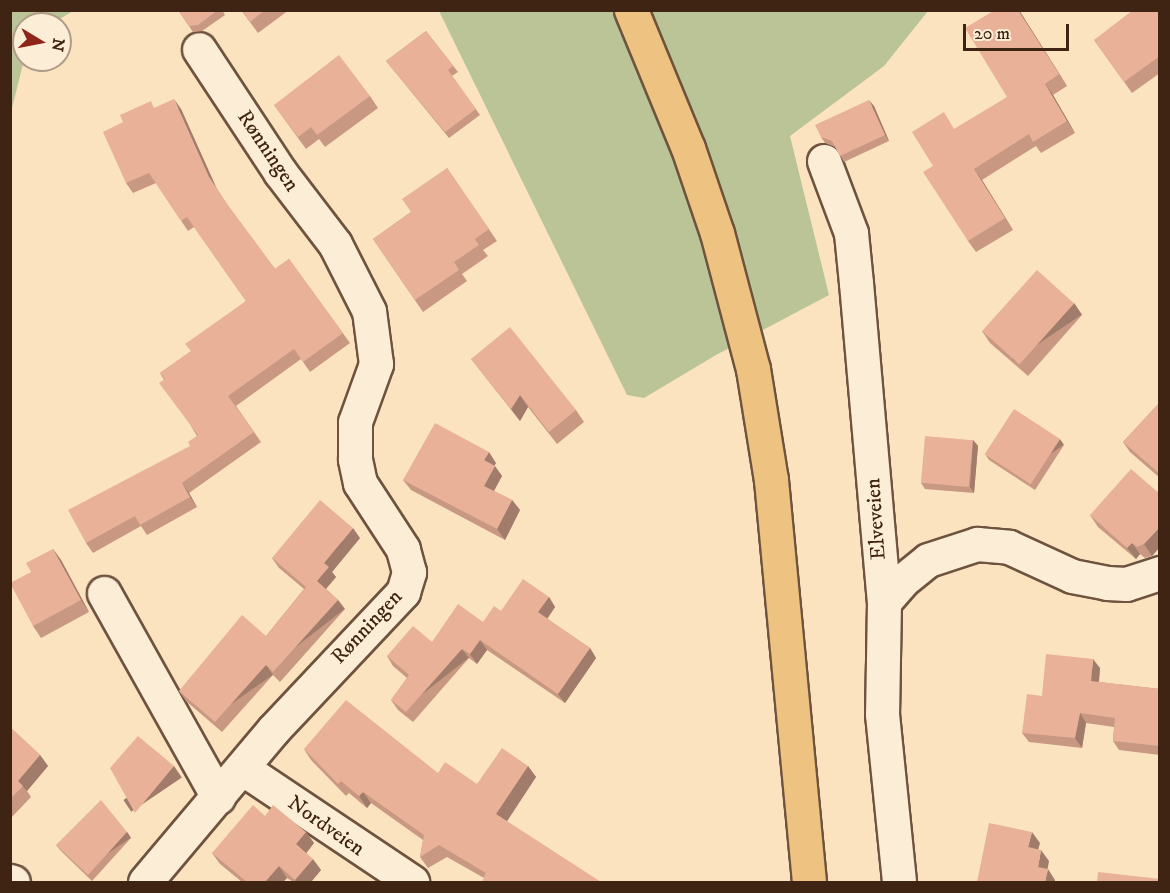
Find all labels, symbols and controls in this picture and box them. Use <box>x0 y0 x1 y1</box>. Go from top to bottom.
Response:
north arrow <box>12 12 72 72</box>
scale bar <box>966 12 1072 50</box>
text: 20 m <box>974 23 1010 45</box>
text: N <box>47 37 69 53</box>
street label: Rønningen <box>232 106 304 196</box>
street label: Elveveien <box>861 477 891 561</box>
street label: Rønningen <box>326 585 408 669</box>
street label: Nordveien <box>283 790 369 862</box>

